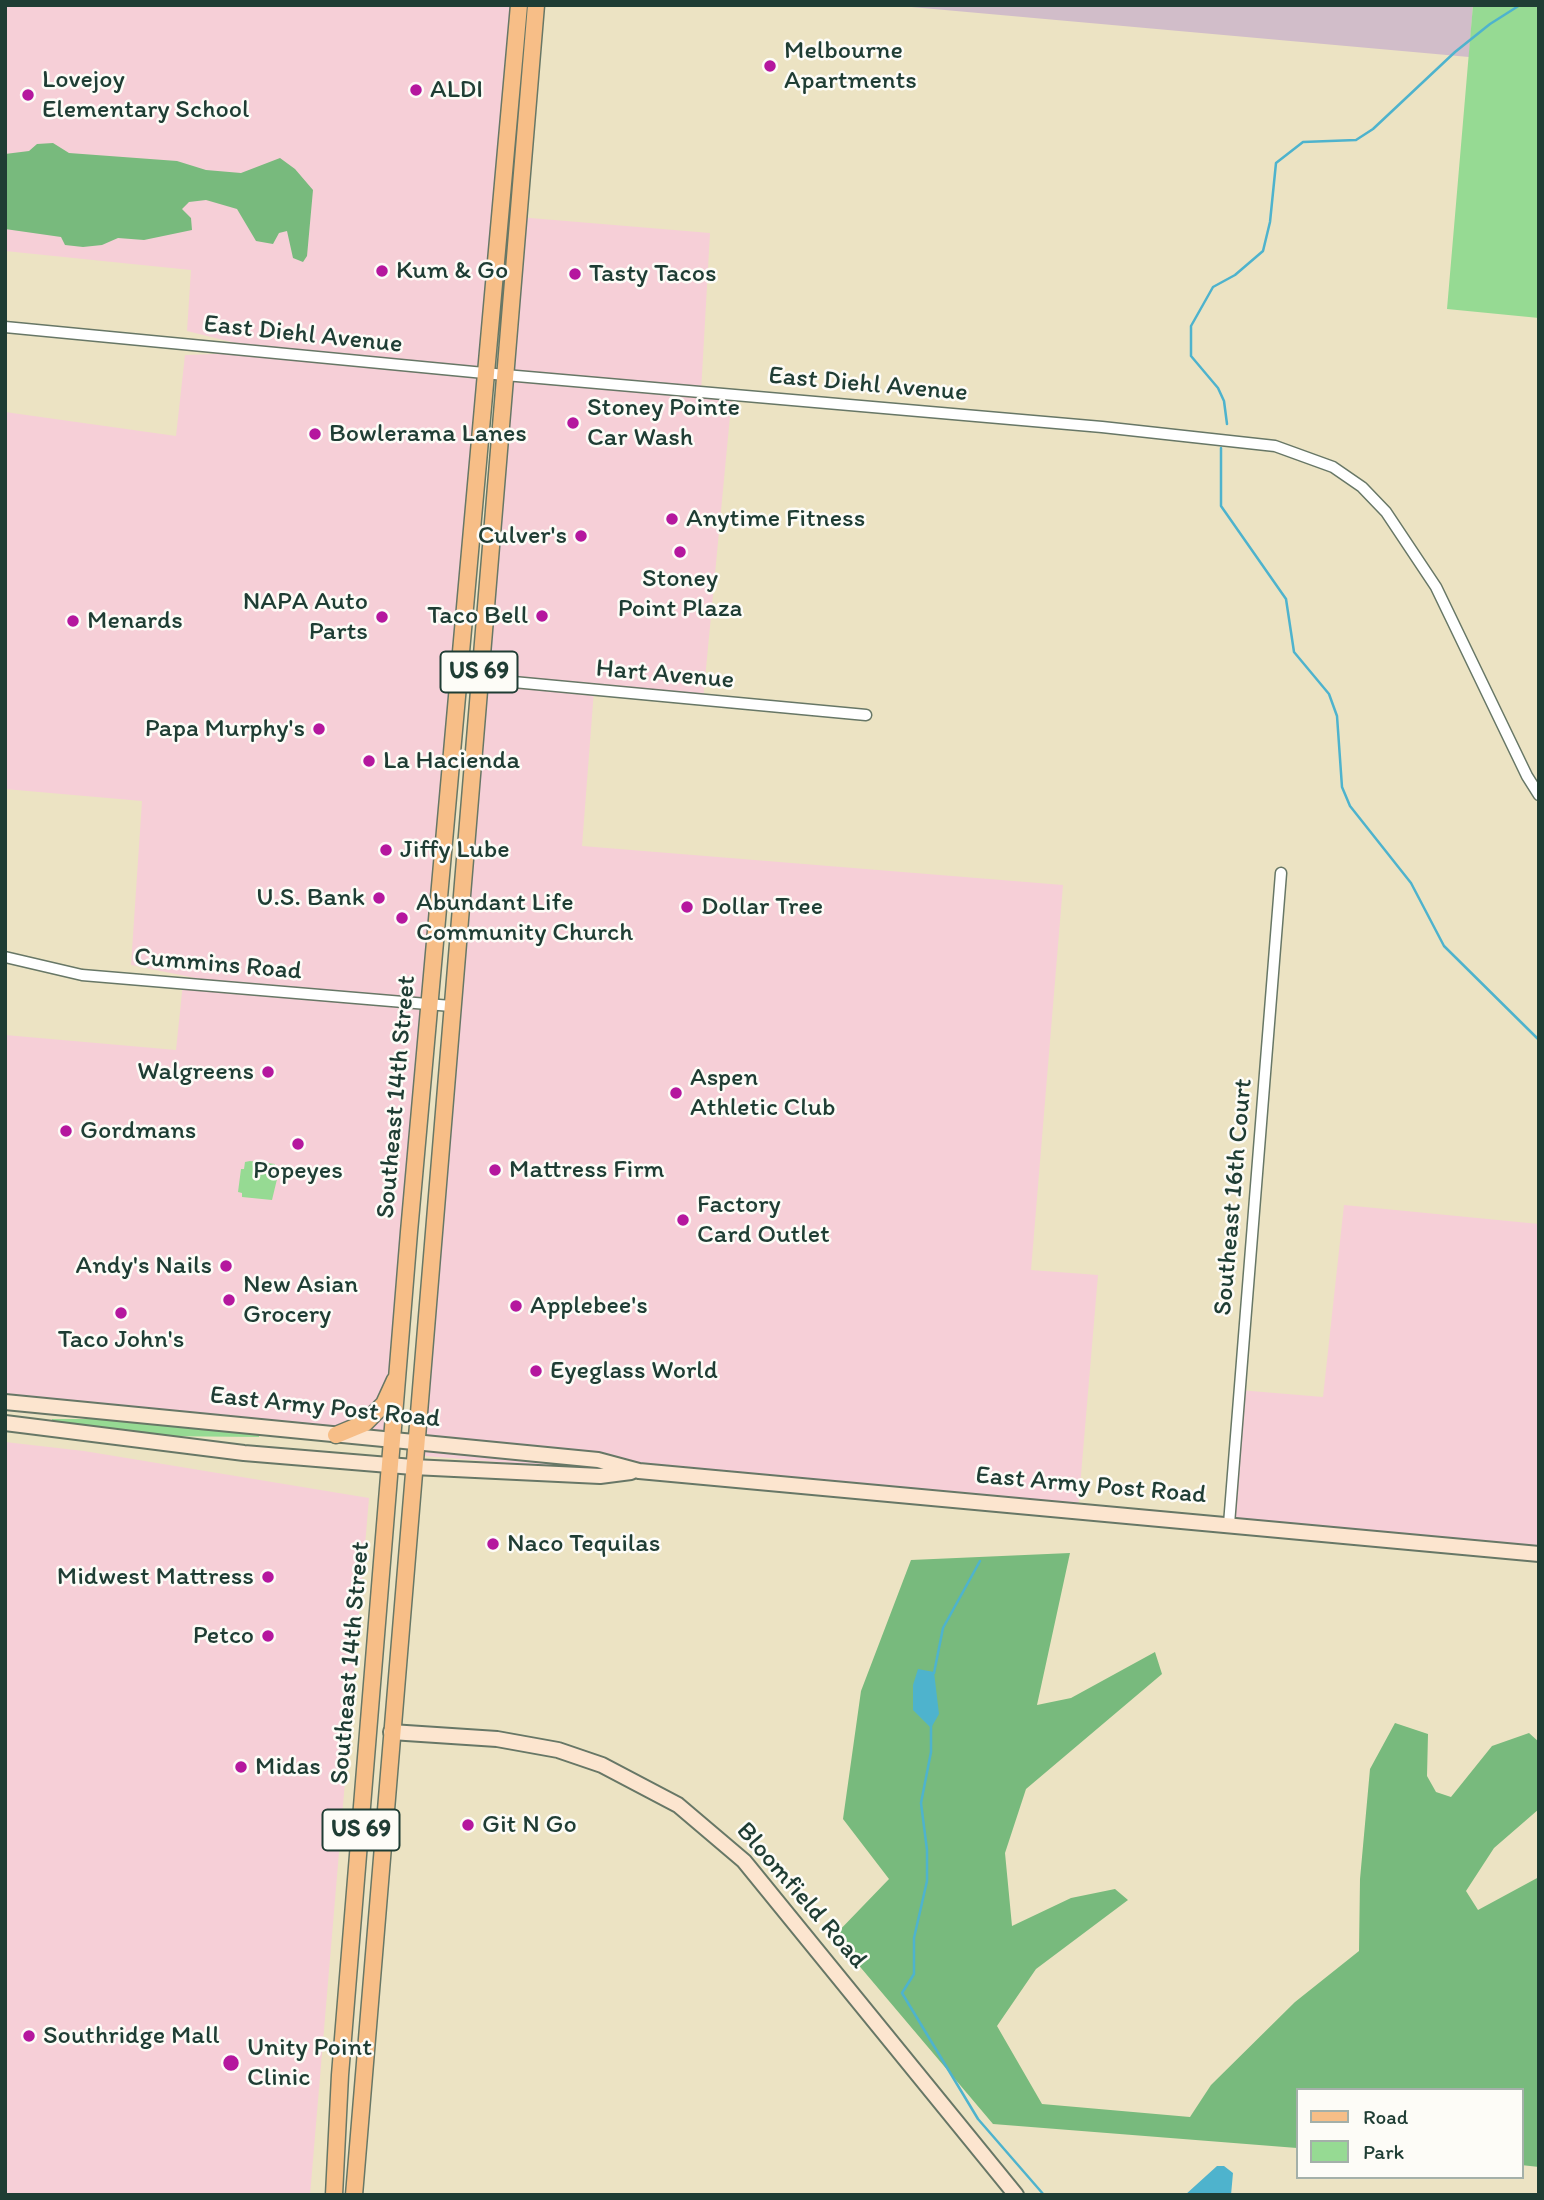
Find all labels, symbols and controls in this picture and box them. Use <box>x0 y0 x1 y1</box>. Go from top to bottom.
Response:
place label: Melbourne Apartments <box>784 35 917 96</box>
marker: Melbourne Apartments <box>762 58 778 74</box>
place label: Lovejoy Elementary School <box>42 64 249 126</box>
place label: ALDI <box>430 74 483 106</box>
marker: ALDI <box>408 82 424 98</box>
marker: Lovejoy Elementary School <box>20 87 36 103</box>
place label: Kum & Go <box>396 255 508 287</box>
place label: Tasty Tacos <box>589 258 717 290</box>
marker: Kum & Go <box>374 263 390 279</box>
marker: Tasty Tacos <box>567 266 583 282</box>
street label: East Diehl Avenue <box>202 309 404 361</box>
street label: East Diehl Avenue <box>767 361 969 409</box>
place label: Stoney Pointe Car Wash <box>587 392 740 453</box>
marker: Stoney Pointe Car Wash <box>565 415 581 431</box>
place label: Bowlerama Lanes <box>329 418 527 450</box>
marker: Bowlerama Lanes <box>307 426 323 442</box>
place label: Anytime Fitness <box>686 503 865 535</box>
marker: Anytime Fitness <box>664 511 680 527</box>
place label: Culver's <box>478 520 567 552</box>
marker: Culver's <box>573 528 589 544</box>
marker: Stoney Point Plaza <box>672 544 688 560</box>
place label: Stoney Point Plaza <box>618 563 742 624</box>
place label: NAPA Auto Parts <box>243 586 368 648</box>
place label: Taco Bell <box>427 600 528 632</box>
place label: Menards <box>87 605 183 637</box>
marker: Taco Bell <box>534 608 550 624</box>
marker: NAPA Auto Parts <box>374 609 390 625</box>
marker: Menards <box>65 613 81 629</box>
road number: US 69 <box>440 652 518 692</box>
street label: Hart Avenue <box>595 653 735 697</box>
place label: Papa Murphy's <box>145 713 305 745</box>
marker: Papa Murphy's <box>311 721 327 737</box>
place label: La Hacienda <box>383 745 520 777</box>
marker: La Hacienda <box>361 753 377 769</box>
place label: Jiffy Lube <box>400 834 510 866</box>
marker: Jiffy Lube <box>378 842 394 858</box>
place label: U.S. Bank <box>256 882 365 914</box>
place label: Abundant Life Community Church <box>416 887 633 948</box>
marker: U.S. Bank <box>371 890 387 906</box>
place label: Dollar Tree <box>701 891 823 923</box>
marker: Dollar Tree <box>679 899 695 915</box>
marker: Abundant Life Community Church <box>394 910 410 926</box>
street label: Cummins Road <box>133 942 303 988</box>
street label: Southeast 14th Street <box>371 974 423 1220</box>
place label: Walgreens <box>137 1056 254 1088</box>
place label: Aspen Athletic Club <box>690 1062 836 1124</box>
marker: Walgreens <box>260 1064 276 1080</box>
street label: Southeast 16th Court <box>1208 1077 1260 1317</box>
marker: Aspen Athletic Club <box>668 1085 684 1101</box>
place label: Gordmans <box>80 1115 196 1147</box>
marker: Gordmans <box>58 1123 74 1139</box>
marker: Popeyes <box>290 1136 306 1152</box>
place label: Mattress Firm <box>509 1154 665 1186</box>
place label: Popeyes <box>253 1155 343 1187</box>
marker: Mattress Firm <box>487 1162 503 1178</box>
place label: Factory Card Outlet <box>697 1189 830 1250</box>
marker: Factory Card Outlet <box>675 1212 691 1228</box>
place label: Andy's Nails <box>76 1250 212 1282</box>
marker: Andy's Nails <box>218 1258 234 1274</box>
place label: New Asian Grocery <box>243 1269 358 1330</box>
place label: Applebee's <box>530 1290 648 1322</box>
marker: New Asian Grocery <box>221 1292 237 1308</box>
marker: Applebee's <box>508 1298 524 1314</box>
marker: Taco John's <box>113 1305 129 1321</box>
place label: Taco John's <box>58 1324 184 1356</box>
place label: Eyeglass World <box>550 1355 718 1387</box>
marker: Eyeglass World <box>528 1363 544 1379</box>
street label: East Army Post Road <box>208 1380 442 1436</box>
street label: East Army Post Road <box>974 1460 1208 1512</box>
place label: Naco Tequilas <box>507 1528 660 1560</box>
marker: Naco Tequilas <box>485 1536 501 1552</box>
street label: Southeast 14th Street <box>325 1540 377 1786</box>
place label: Midwest Mattress <box>57 1561 254 1593</box>
marker: Midwest Mattress <box>260 1569 276 1585</box>
place label: Petco <box>193 1620 254 1652</box>
marker: Petco <box>260 1628 276 1644</box>
place label: Midas <box>255 1751 321 1783</box>
marker: Midas <box>233 1759 249 1775</box>
place label: Git N Go <box>482 1809 577 1841</box>
road number: US 69 <box>322 1810 400 1851</box>
street label: Bloomfield Road <box>729 1816 873 1976</box>
marker: Git N Go <box>460 1817 476 1833</box>
place label: Southridge Mall <box>43 2020 220 2052</box>
marker: Southridge Mall <box>21 2028 37 2044</box>
place label: Unity Point Clinic <box>247 2032 372 2094</box>
marker: Unity Point Clinic <box>221 2053 241 2073</box>
legend <box>1296 2088 1523 2179</box>
text: Road <box>1363 2104 1408 2129</box>
text: Park <box>1363 2139 1404 2164</box>

